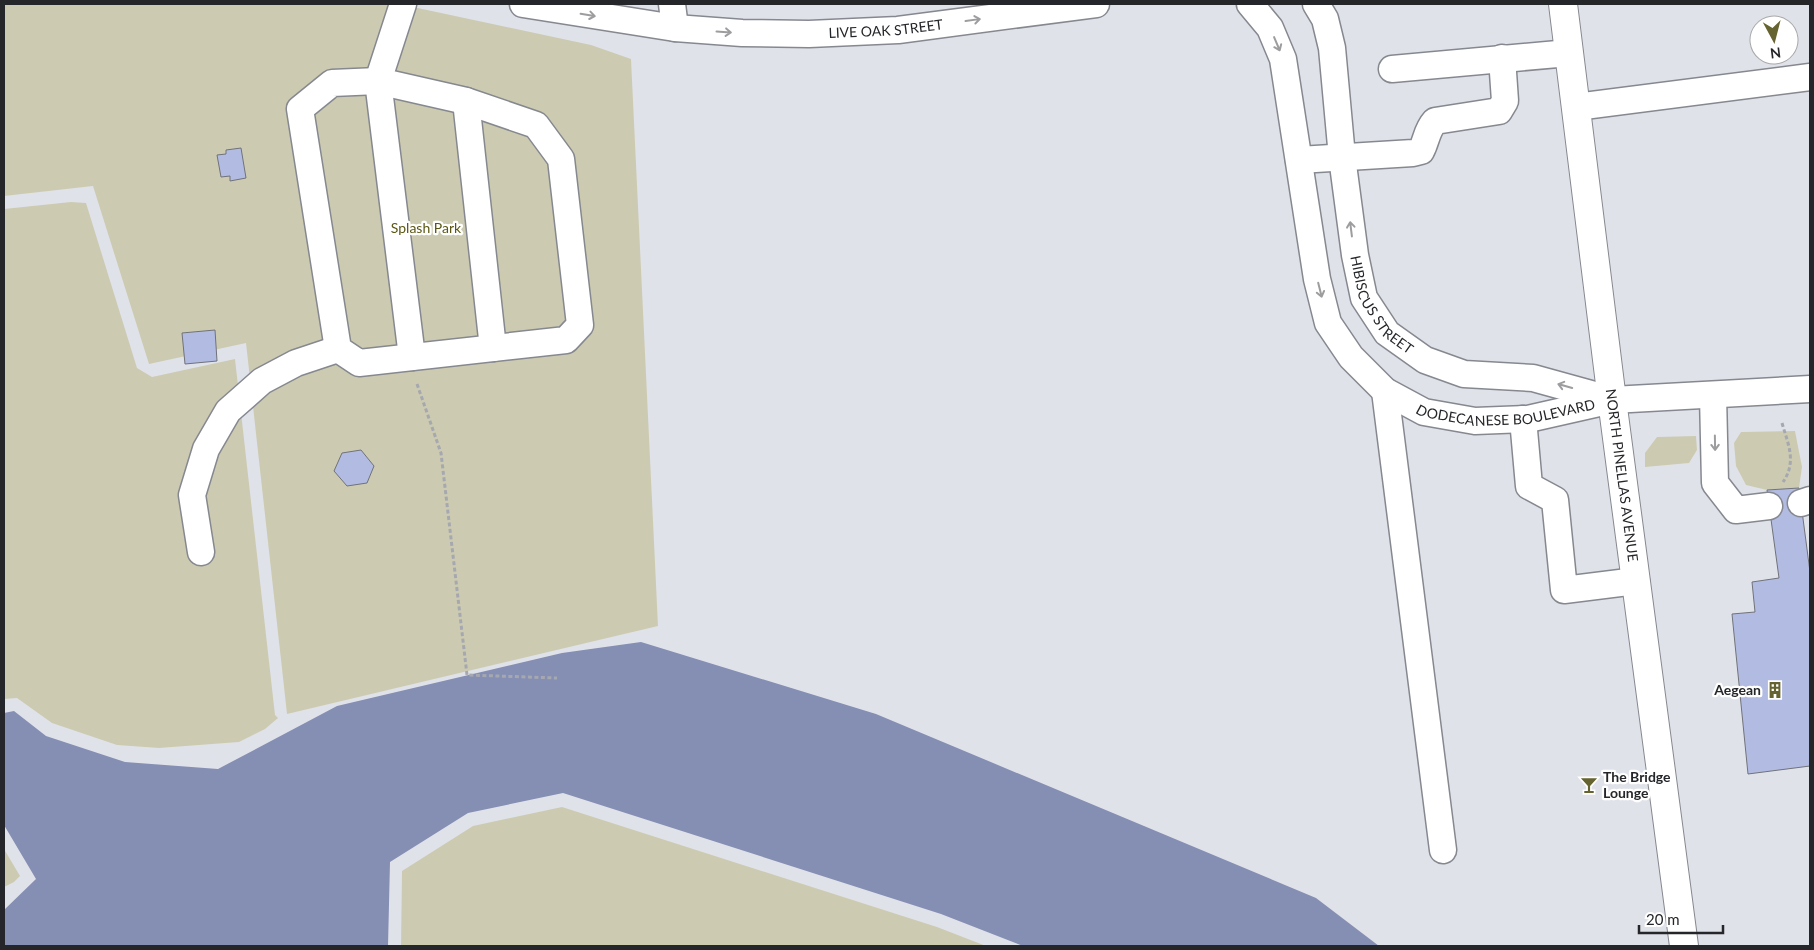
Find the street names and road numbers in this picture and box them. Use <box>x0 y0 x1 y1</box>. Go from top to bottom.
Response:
street label: LIVE OAK STREET <box>828 15 945 41</box>
street label: HIBISCUS STREET <box>1347 254 1417 357</box>
street label: NORTH PINELLAS AVENUE <box>1603 388 1642 563</box>
street label: DODECANESE BOULEVARD <box>1413 395 1596 429</box>

